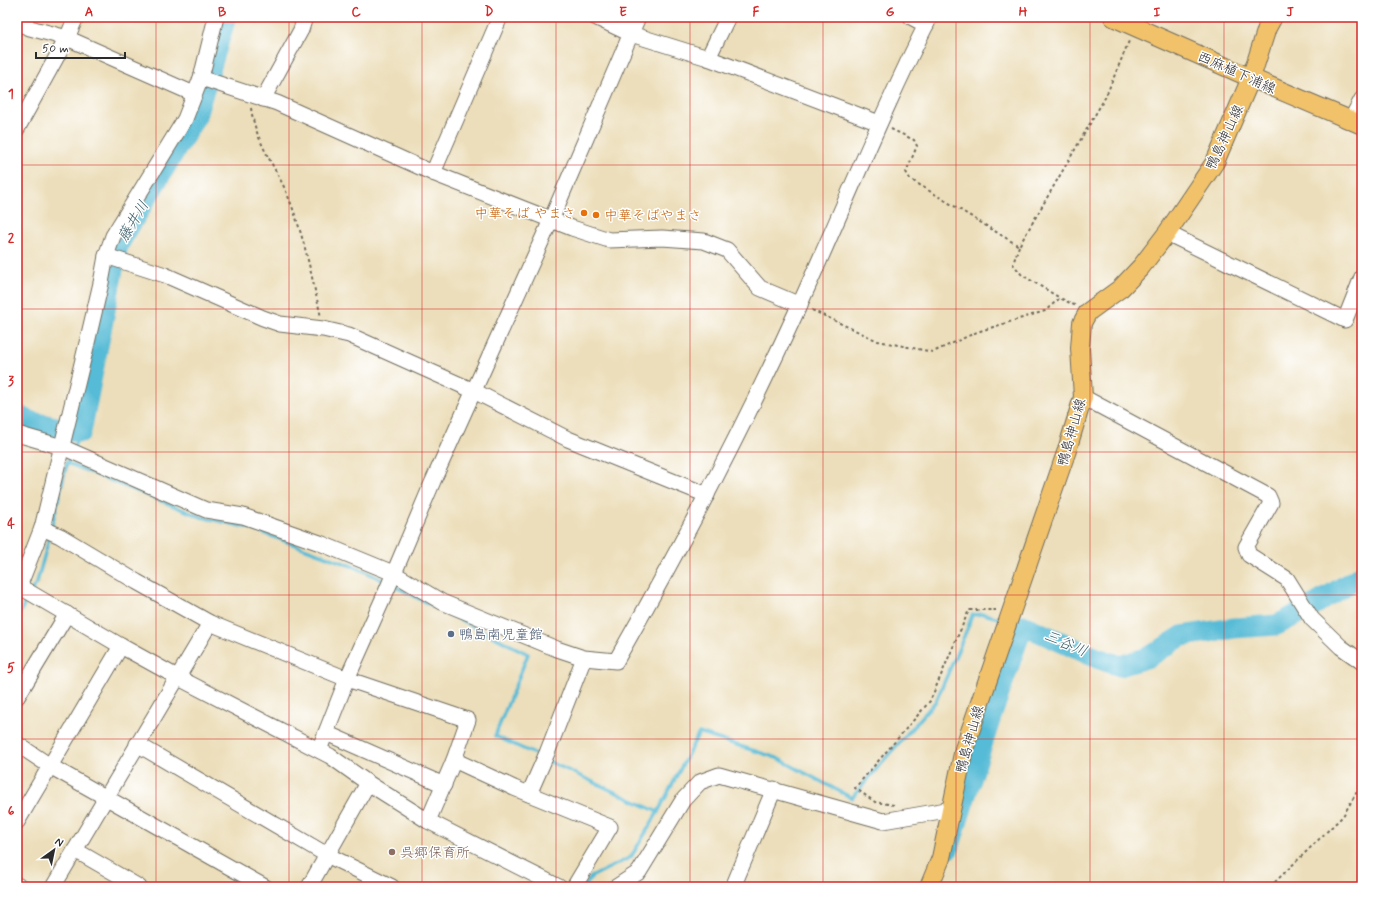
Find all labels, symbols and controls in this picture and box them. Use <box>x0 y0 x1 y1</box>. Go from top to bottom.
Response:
text: A <box>85 4 93 21</box>
text: B <box>218 4 227 21</box>
text: C <box>351 4 361 21</box>
text: D <box>485 4 494 21</box>
text: E <box>619 4 627 21</box>
text: F <box>753 4 760 21</box>
text: G <box>886 4 895 21</box>
text: H <box>1019 4 1028 21</box>
text: I <box>1154 4 1161 21</box>
text: J <box>1286 4 1294 21</box>
scale bar <box>36 34 125 60</box>
text: 50 m <box>42 41 69 57</box>
street label: 西麻植下浦線 <box>1195 48 1279 98</box>
text: 1 <box>8 86 14 103</box>
street label: 鴨島神山線 <box>1202 102 1248 173</box>
water label: 藤井川 <box>114 197 154 246</box>
place label: 中華そば やまさ <box>474 205 576 223</box>
place label: 中華そばやまさ <box>604 207 702 225</box>
marker: 中華そば やまさ <box>579 208 589 218</box>
marker: 中華そばやまさ <box>591 210 601 220</box>
text: 2 <box>8 230 15 247</box>
text: 3 <box>8 373 14 390</box>
street label: 鴨島神山線 <box>1054 396 1090 468</box>
text: 4 <box>7 516 15 533</box>
place label: 鴨島南児童館 <box>459 626 543 644</box>
water label: 三谷川 <box>1041 626 1090 662</box>
marker: 鴨島南児童館 <box>446 629 456 639</box>
text: 5 <box>7 660 15 677</box>
street label: 鴨島神山線 <box>952 703 988 775</box>
text: 6 <box>8 803 15 820</box>
north arrow <box>34 830 74 870</box>
text: N <box>52 835 66 850</box>
place label: 呉郷保育所 <box>400 844 470 862</box>
marker: 呉郷保育所 <box>387 847 397 857</box>

